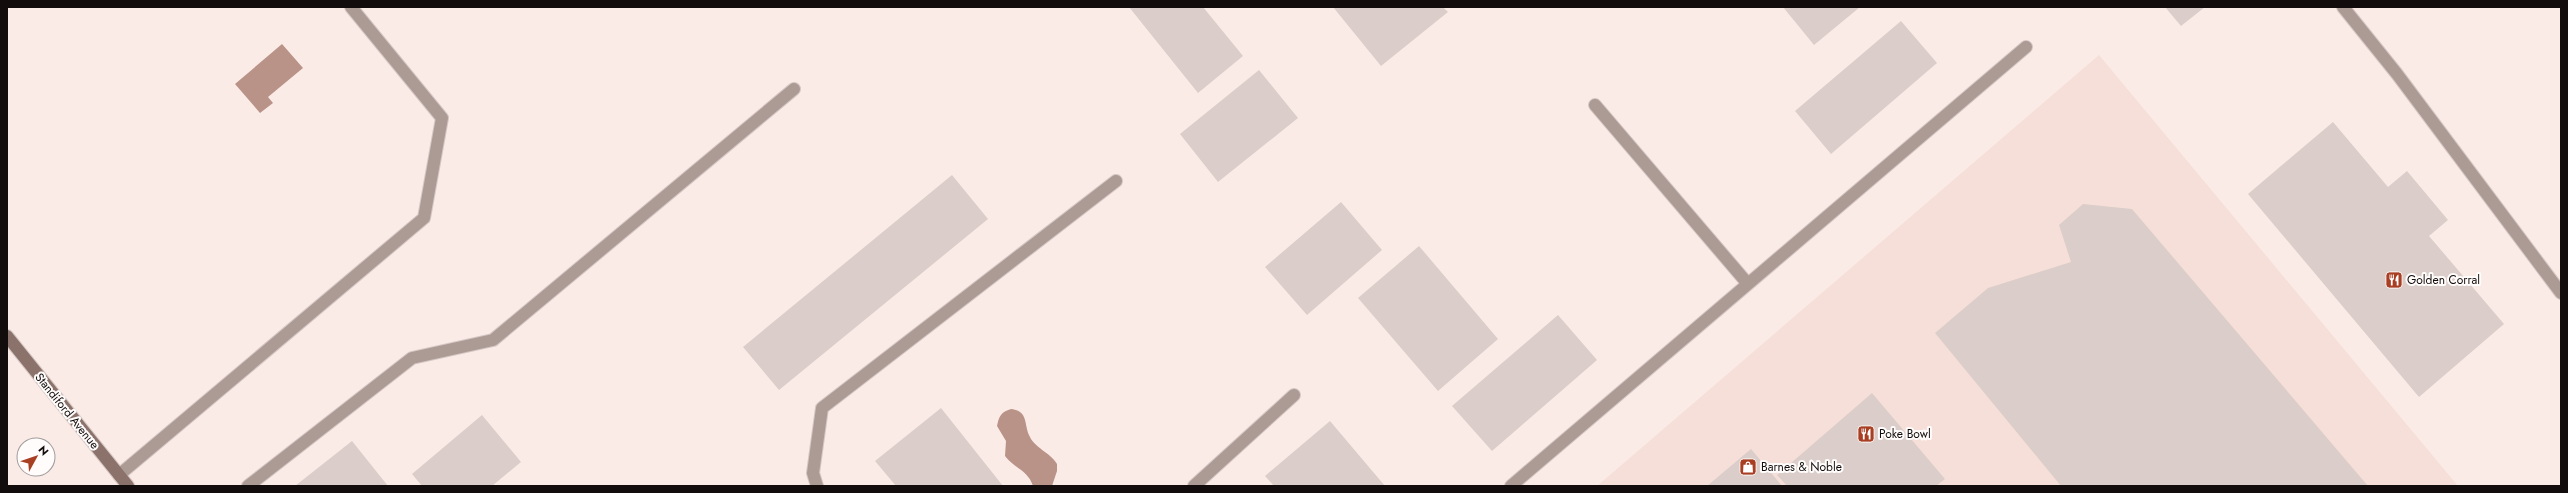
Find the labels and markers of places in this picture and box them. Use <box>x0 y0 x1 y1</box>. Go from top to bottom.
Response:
restaurant icon: Golden Corral <box>2384 270 2404 290</box>
place label: Golden Corral <box>2407 271 2480 289</box>
restaurant icon: Poke Bowl <box>1856 424 1876 444</box>
place label: Poke Bowl <box>1879 425 1931 443</box>
shop icon: Barnes & Noble <box>1738 457 1758 477</box>
place label: Barnes & Noble <box>1761 458 1842 476</box>

